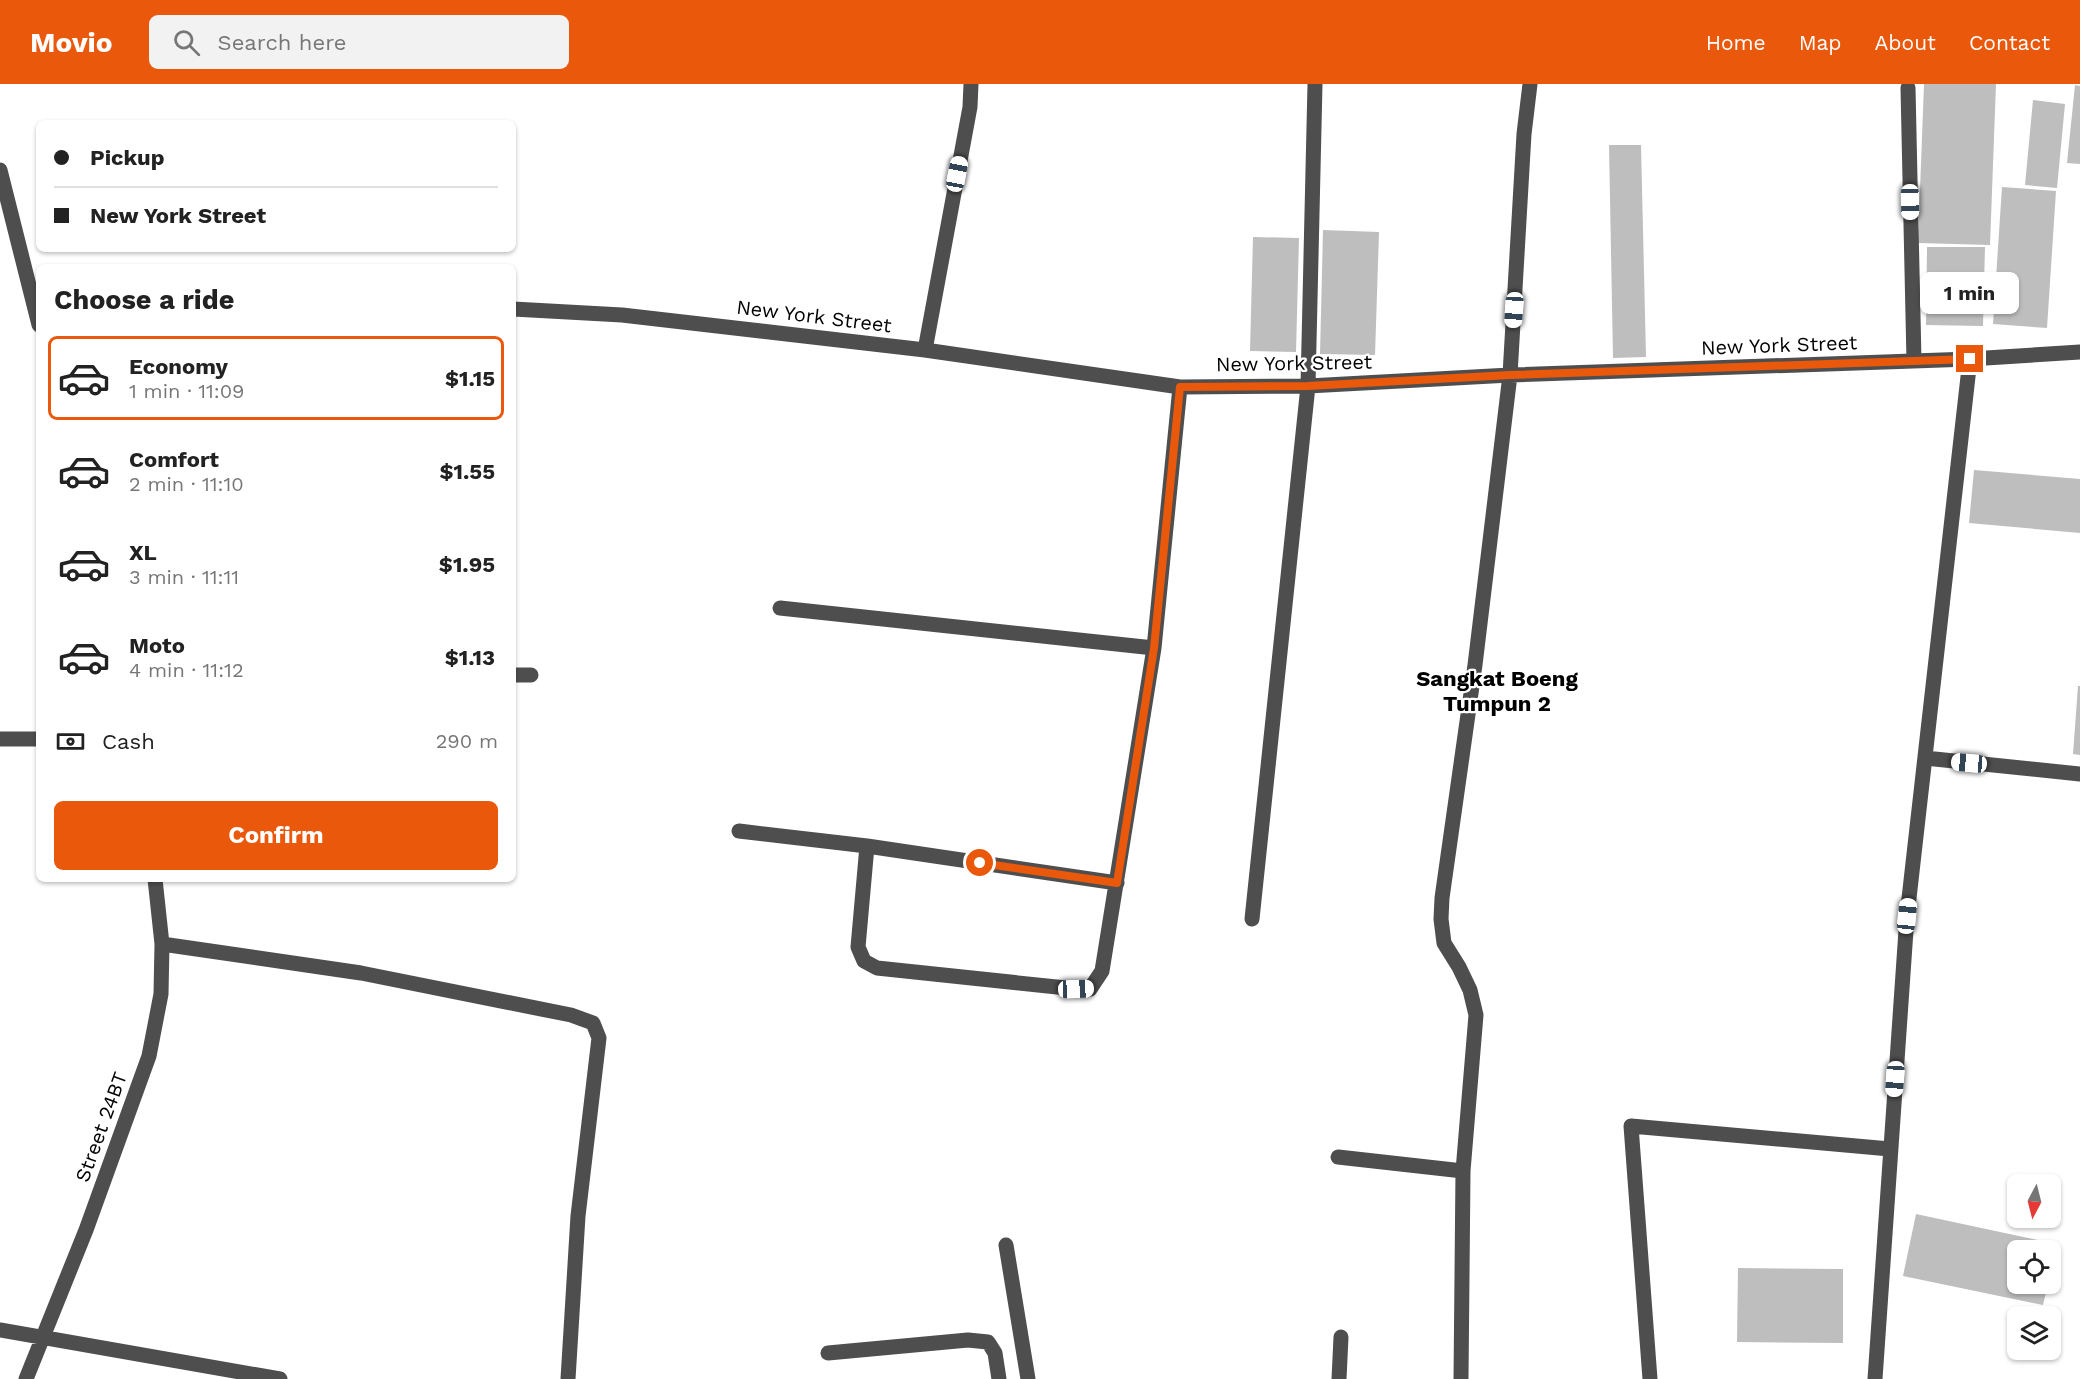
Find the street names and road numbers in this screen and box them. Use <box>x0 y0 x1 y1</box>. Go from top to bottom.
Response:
street label: New York Street <box>735 295 894 338</box>
street label: New York Street <box>1701 330 1858 360</box>
street label: New York Street <box>1216 350 1373 376</box>
street label: Street 24BT <box>70 1069 132 1185</box>

